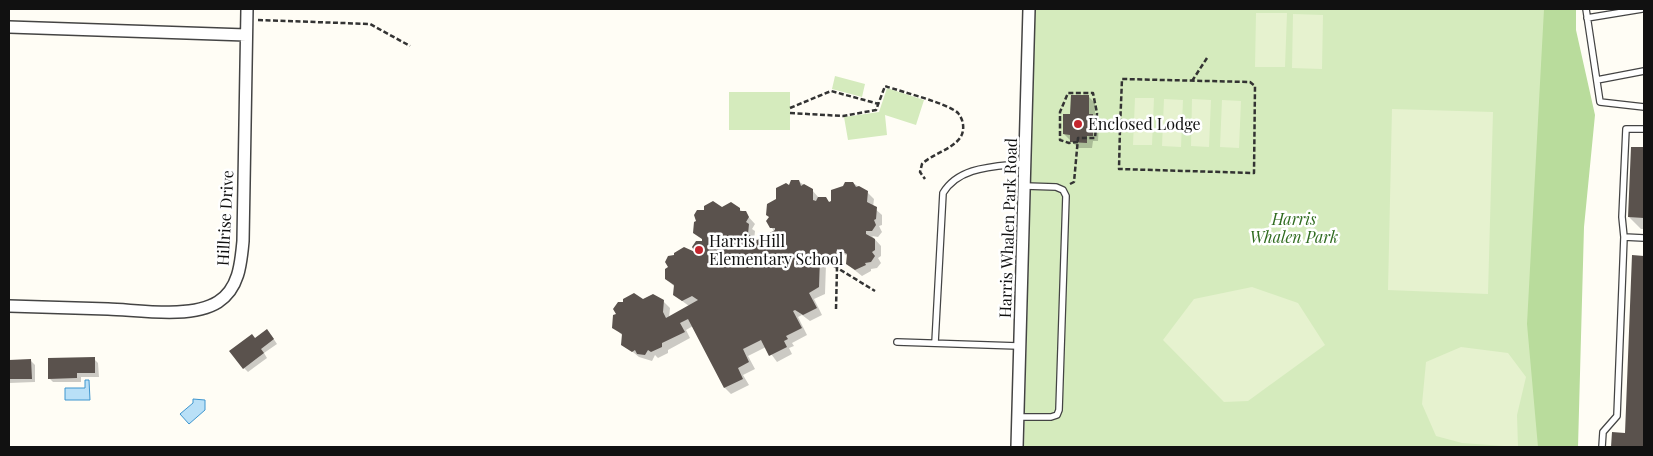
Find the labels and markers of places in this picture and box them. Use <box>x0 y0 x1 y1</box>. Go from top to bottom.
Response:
place label: Enclosed Lodge <box>1088 113 1201 134</box>
marker: Enclosed Lodge <box>1072 118 1084 130</box>
place label: Harris Hill Elementary School <box>709 230 844 269</box>
marker: Harris Hill Elementary School <box>693 244 705 256</box>

